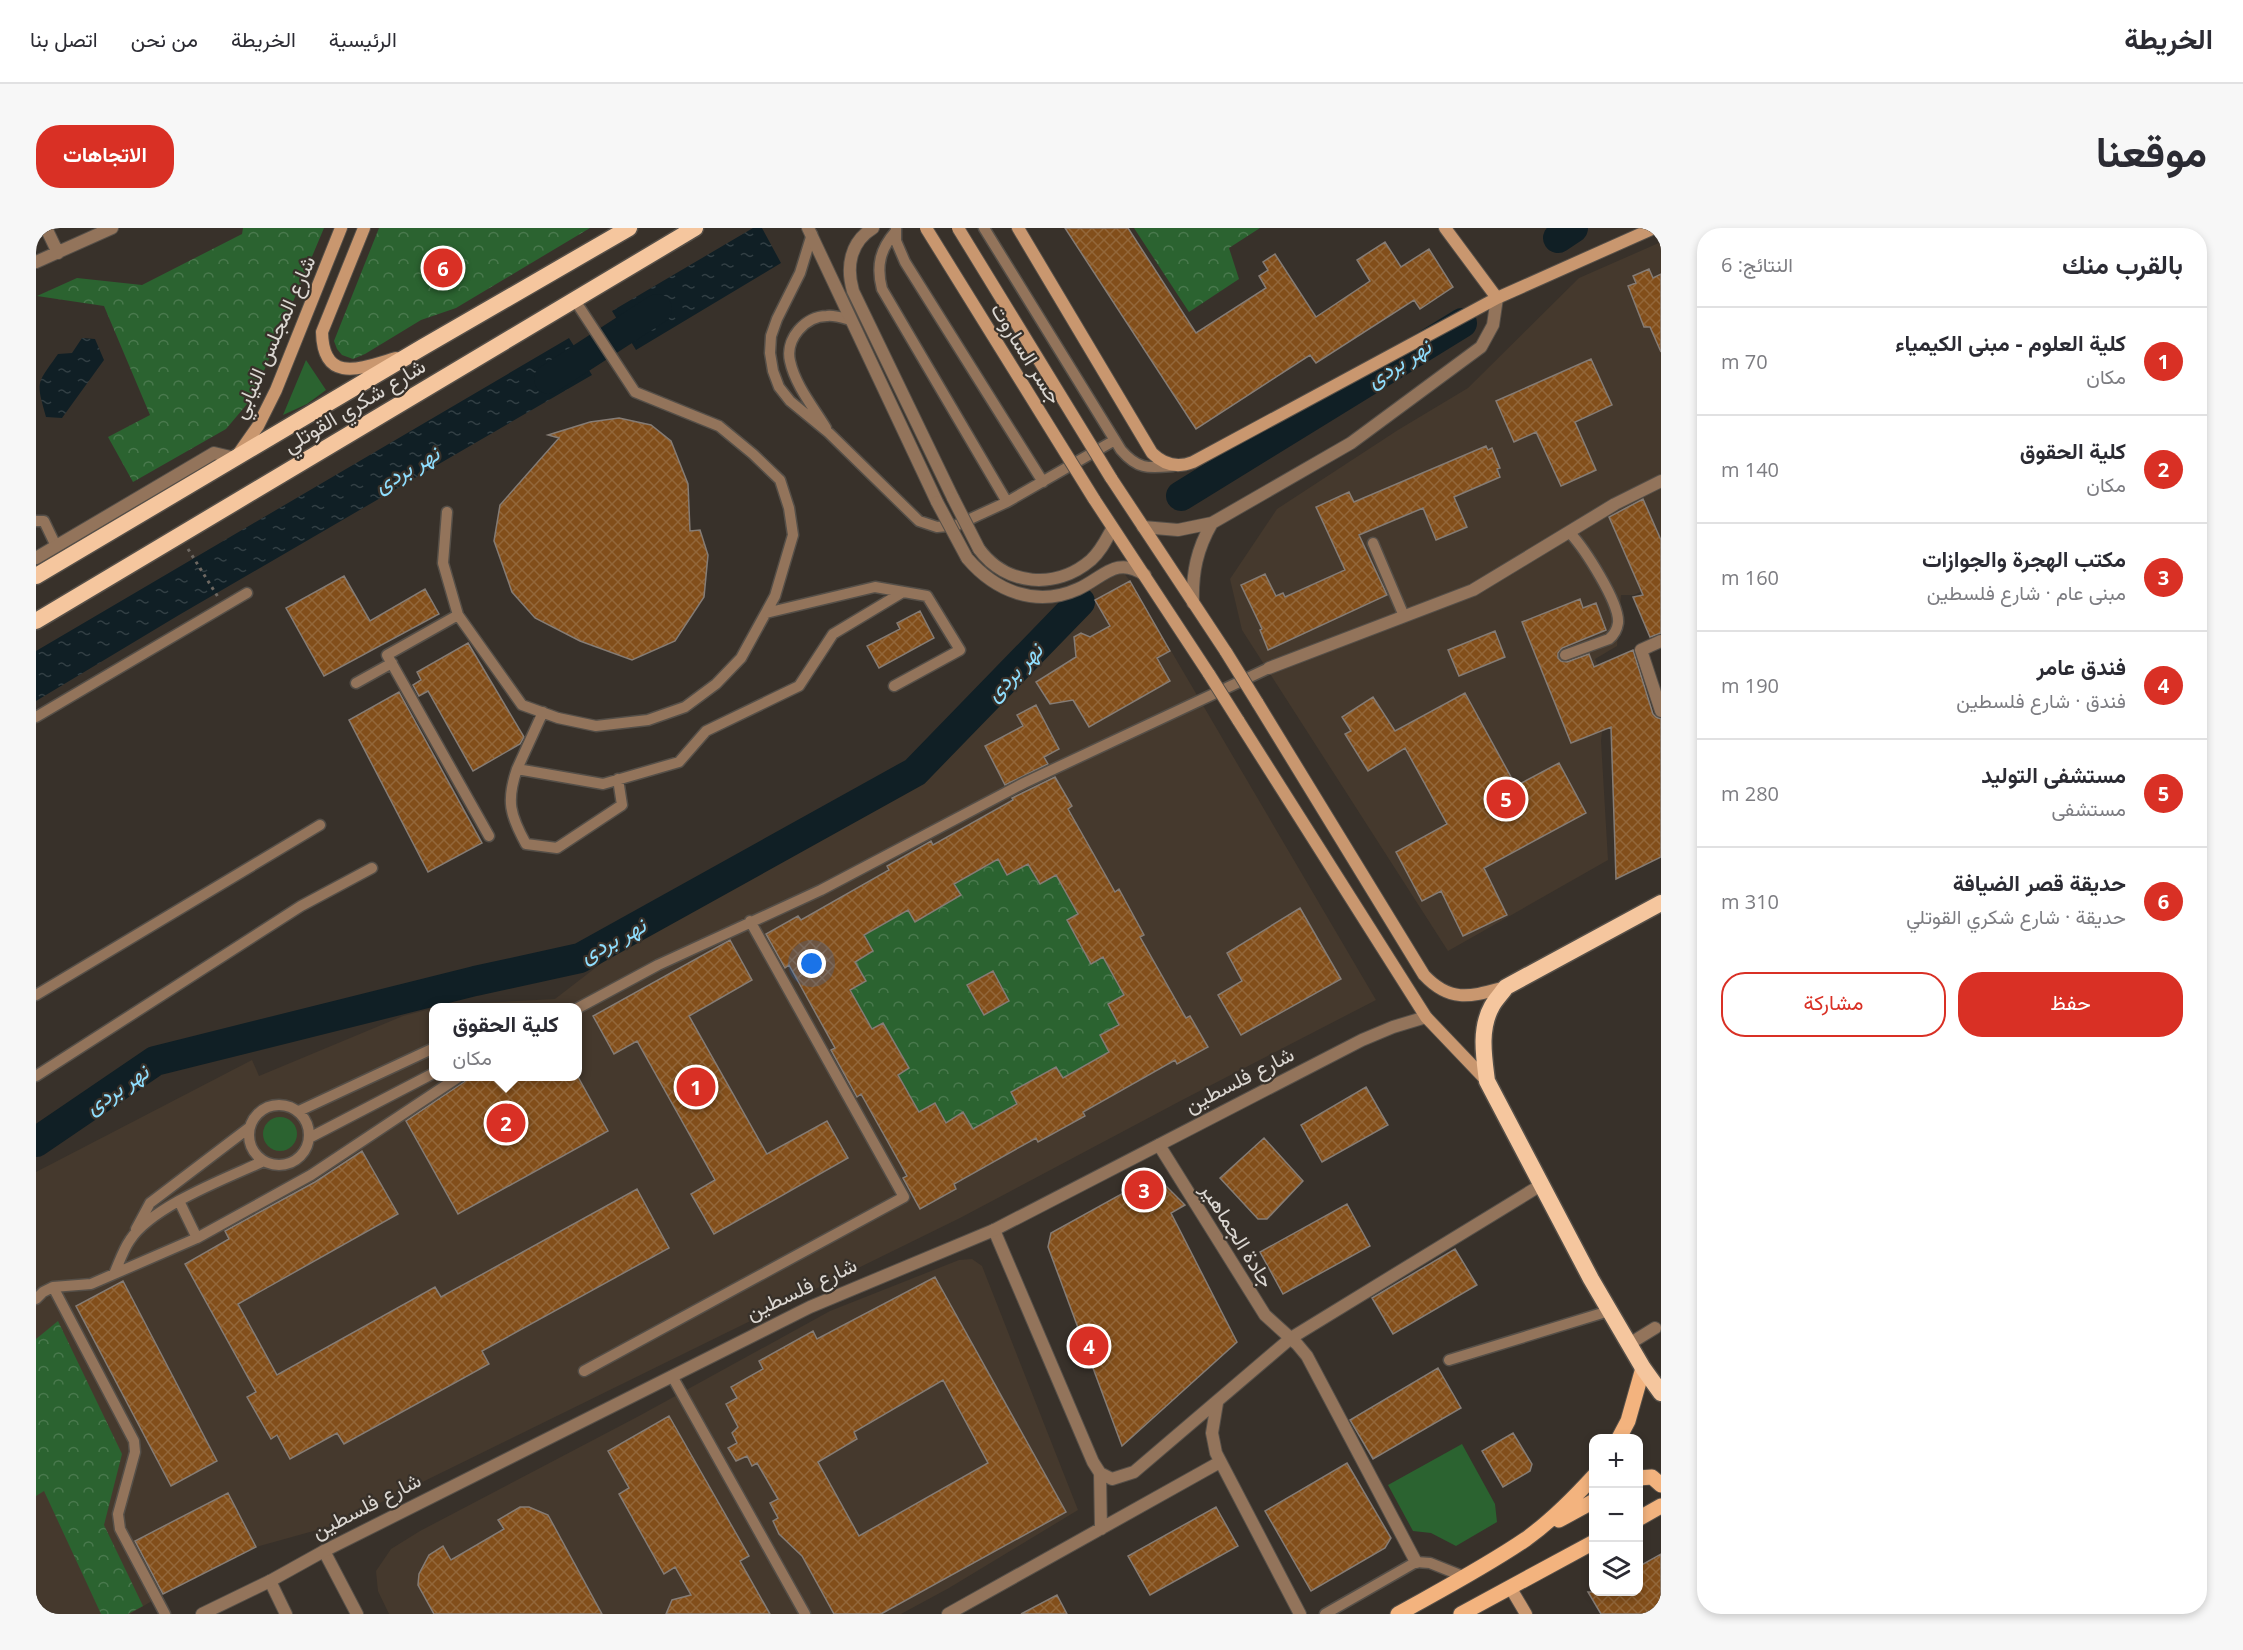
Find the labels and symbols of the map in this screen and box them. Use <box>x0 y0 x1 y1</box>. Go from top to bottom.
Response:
pin: 6 <box>424 246 462 291</box>
street label: شارع المجلس النيابي <box>224 251 325 425</box>
street label: جسر الساروت <box>985 297 1069 409</box>
water label: نهر بردى <box>1360 330 1437 393</box>
street label: شارع شكري القوتلي <box>278 351 432 462</box>
water label: نهر بردى <box>368 436 446 499</box>
water label: نهر بردى <box>978 634 1050 707</box>
pin: 5 <box>1486 776 1526 822</box>
water label: نهر بردى <box>574 908 652 969</box>
your location <box>797 949 826 978</box>
street label: شارع فلسطين <box>1179 1039 1299 1119</box>
water label: نهر بردى <box>78 1055 155 1120</box>
pin: 1 <box>676 1064 716 1110</box>
pin: 2 <box>486 1100 526 1146</box>
pin: 3 <box>1124 1168 1164 1212</box>
street label: جادة الجماهير <box>1194 1176 1281 1293</box>
street label: شارع فلسطين <box>741 1250 861 1327</box>
pin: 4 <box>1070 1324 1108 1368</box>
street label: شارع فلسطين <box>306 1465 426 1545</box>

